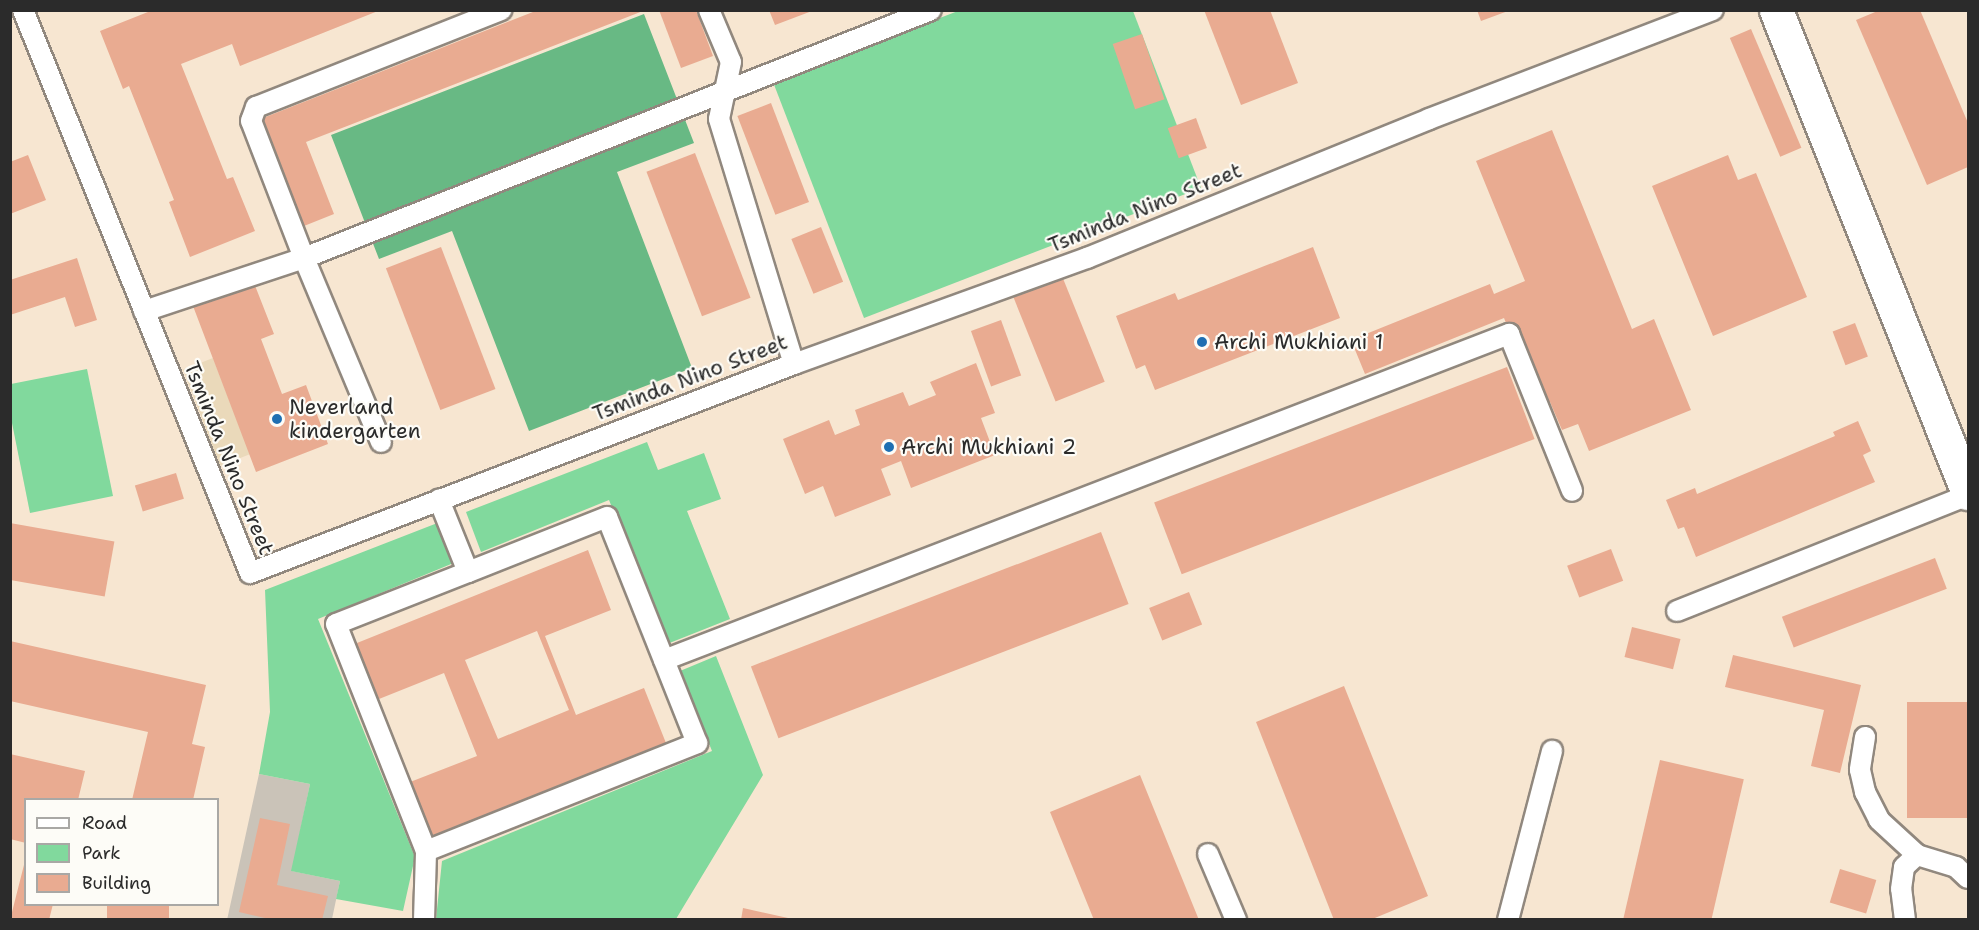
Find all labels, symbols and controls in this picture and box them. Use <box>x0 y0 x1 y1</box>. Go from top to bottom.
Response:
street label: Tsminda Nino Street <box>1045 158 1245 258</box>
street label: Tsminda Nino Street <box>589 329 791 427</box>
place label: Archi Mukhiani 1 <box>1214 329 1383 355</box>
marker: Archi Mukhiani 1 <box>1195 335 1209 349</box>
street label: Tsminda Nino Street <box>179 358 279 558</box>
place label: Neverland kindergarten <box>289 394 421 444</box>
marker: Neverland kindergarten <box>270 412 284 426</box>
place label: Archi Mukhiani 2 <box>901 434 1076 460</box>
marker: Archi Mukhiani 2 <box>882 440 896 454</box>
legend <box>24 798 219 906</box>
text: Road <box>82 811 127 835</box>
text: Park <box>82 841 121 865</box>
text: Building <box>82 871 151 895</box>

